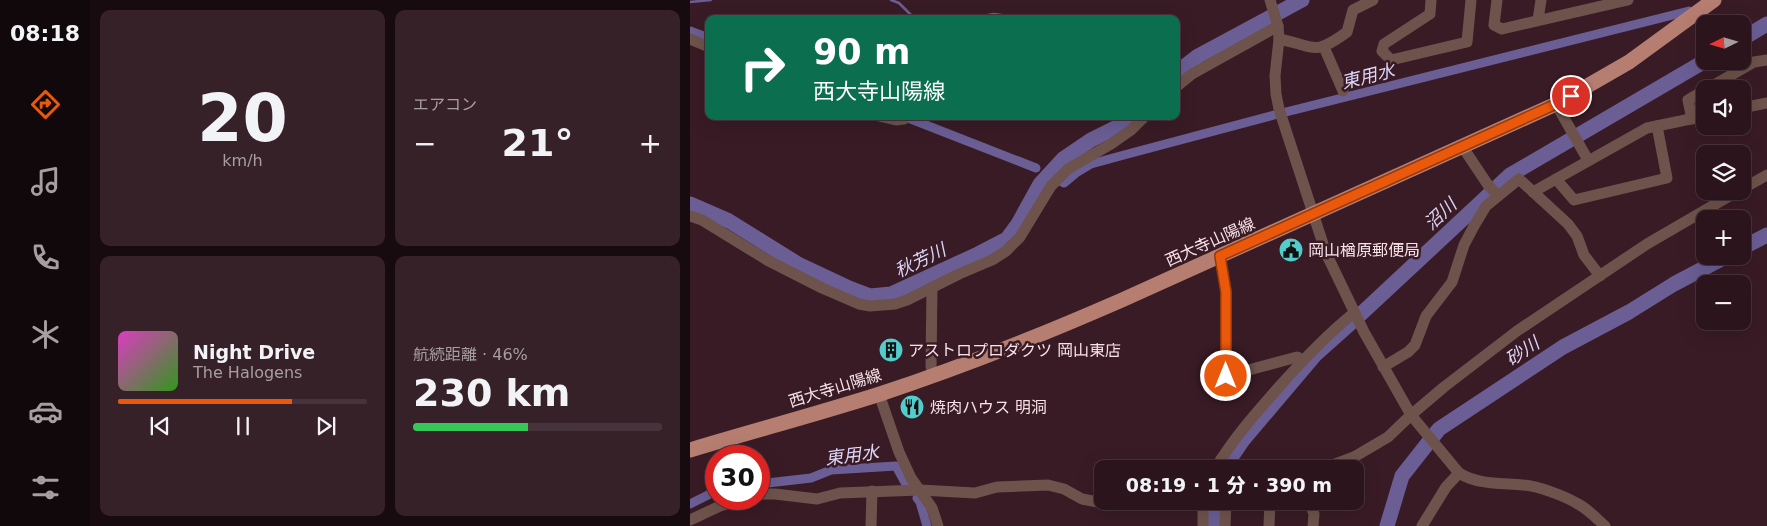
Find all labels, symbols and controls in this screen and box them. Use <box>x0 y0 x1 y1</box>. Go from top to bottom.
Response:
north arrow <box>1696 15 1751 70</box>
map controls <box>1696 15 1751 330</box>
text: 08:18 <box>10 21 80 46</box>
text: 90 m <box>813 32 910 72</box>
icon: right <box>730 35 795 100</box>
water label: 東用水 <box>1339 59 1399 93</box>
pin <box>1550 75 1592 117</box>
text: 西大寺山陽線 <box>813 79 945 104</box>
button: sound <box>1696 80 1751 135</box>
text: 20 <box>197 81 288 156</box>
icon: arrive <box>1557 82 1585 110</box>
icon: directions <box>28 87 63 122</box>
text: エアコン <box>413 95 477 114</box>
text: 21° <box>502 121 573 165</box>
text: − <box>413 127 436 160</box>
text: + <box>639 127 662 160</box>
button: layers <box>1696 145 1751 200</box>
text: km/h <box>222 151 263 170</box>
icon: music <box>28 164 63 199</box>
water label: 沼川 <box>1420 193 1462 234</box>
button: + <box>1696 210 1751 265</box>
street label: 西大寺山陽線 <box>1162 214 1258 270</box>
public building icon: 岡山楢原郵便局 <box>1278 237 1304 263</box>
water label: 秋芳川 <box>891 238 951 281</box>
icon: phone <box>28 240 63 275</box>
place label: 岡山楢原郵便局 <box>1308 241 1420 260</box>
button: − <box>1696 275 1751 330</box>
icon: climate <box>28 317 63 352</box>
water label: 砂川 <box>1501 331 1544 370</box>
building icon: アストロプロダクツ 岡山東店 <box>878 337 904 363</box>
text: Night Drive <box>193 341 315 363</box>
place label: アストロプロダクツ 岡山東店 <box>908 341 1121 360</box>
text: 航続距離 · 46% <box>413 345 528 364</box>
position arrow <box>1199 349 1251 401</box>
text: The Halogens <box>193 363 302 382</box>
street label: 西大寺山陽線 <box>786 365 884 411</box>
text: 230 km <box>413 371 570 415</box>
icon: car <box>28 394 63 429</box>
restaurant icon: 焼肉ハウス 明洞 <box>899 394 925 420</box>
place label: 焼肉ハウス 明洞 <box>930 398 1047 417</box>
icon: previous <box>146 412 174 440</box>
icon: pause <box>229 412 257 440</box>
icon: next <box>312 412 340 440</box>
water label: 東用水 <box>824 441 882 469</box>
speed limit sign: 30 <box>705 445 770 510</box>
icon: filters <box>28 470 63 505</box>
text: 08:19 · 1 分 · 390 m <box>1126 474 1332 496</box>

